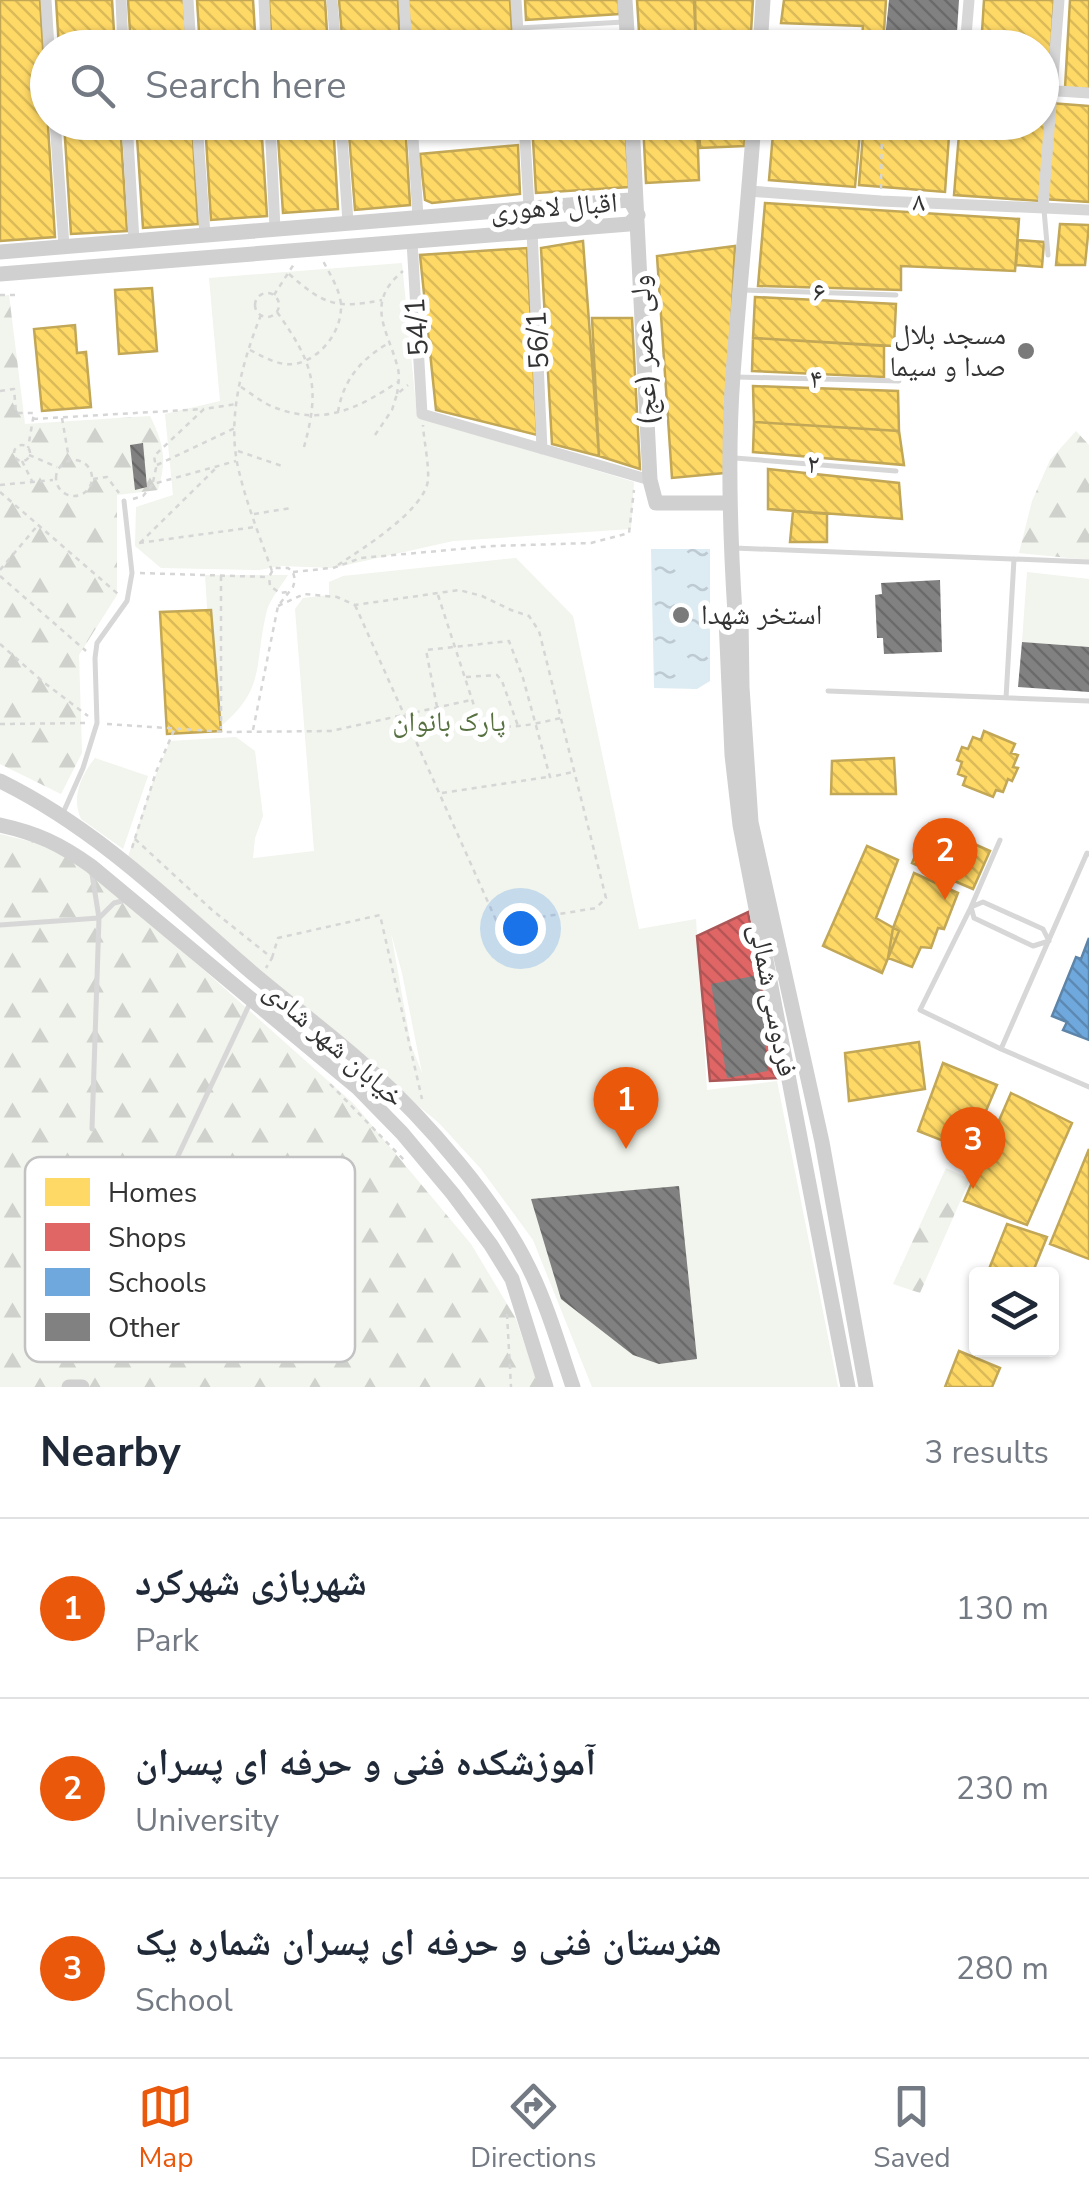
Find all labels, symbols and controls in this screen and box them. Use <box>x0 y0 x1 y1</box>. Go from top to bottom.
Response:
search box <box>30 30 1059 140</box>
icon: search <box>65 58 120 113</box>
text: Search here <box>145 60 346 111</box>
street label: ۸ <box>912 183 926 221</box>
street label: اقبال لاهوری <box>489 184 619 230</box>
street label: ۶ <box>812 273 826 311</box>
street label: ولی عصر (عج) <box>621 274 667 426</box>
street label: 54/1 <box>396 297 438 357</box>
street label: 56/1 <box>517 310 559 370</box>
place label: مسجد بلال صدا و سیما <box>889 316 1006 386</box>
marker: مسجد بلال صدا و سیما <box>1015 340 1037 362</box>
street label: ۴ <box>809 360 823 398</box>
street label: ۲ <box>805 445 821 483</box>
place label: استخر شهدا <box>701 596 822 634</box>
marker: استخر شهدا <box>670 604 692 626</box>
park label: پارک بانوان <box>392 703 506 741</box>
pin: 2 <box>912 818 978 900</box>
your location <box>495 903 546 954</box>
street label: فردوسی شمالی <box>740 920 806 1080</box>
street label: خیابان شهر شادی <box>255 972 413 1116</box>
pin: 1 <box>594 1066 658 1149</box>
pin: 3 <box>940 1106 1006 1189</box>
legend <box>25 1157 355 1362</box>
text: Homes <box>108 1174 197 1212</box>
text: Shops <box>108 1219 186 1257</box>
text: Schools <box>108 1264 207 1302</box>
map controls <box>969 1267 1059 1357</box>
button: layers <box>969 1267 1059 1357</box>
text: Other <box>108 1309 180 1347</box>
text: Nearby <box>40 1424 181 1481</box>
text: 3 results <box>924 1431 1049 1474</box>
text: شهربازی شهرکرد <box>135 1557 367 1608</box>
text: 1 <box>63 1587 82 1630</box>
text: 130 m <box>956 1587 1049 1630</box>
text: Park <box>135 1619 199 1662</box>
text: آموزشکده فنی و حرفه ای پسران <box>135 1737 596 1788</box>
text: 2 <box>63 1767 82 1810</box>
text: 230 m <box>956 1767 1049 1810</box>
text: University <box>135 1799 279 1842</box>
text: هنرستان فنی و حرفه ای پسران شماره یک <box>135 1917 722 1968</box>
text: 3 <box>63 1947 82 1990</box>
text: 280 m <box>956 1947 1049 1990</box>
text: School <box>135 1979 233 2022</box>
tab: Map <box>138 2079 193 2177</box>
tab: Directions <box>470 2079 596 2177</box>
tab: Saved <box>873 2079 951 2177</box>

